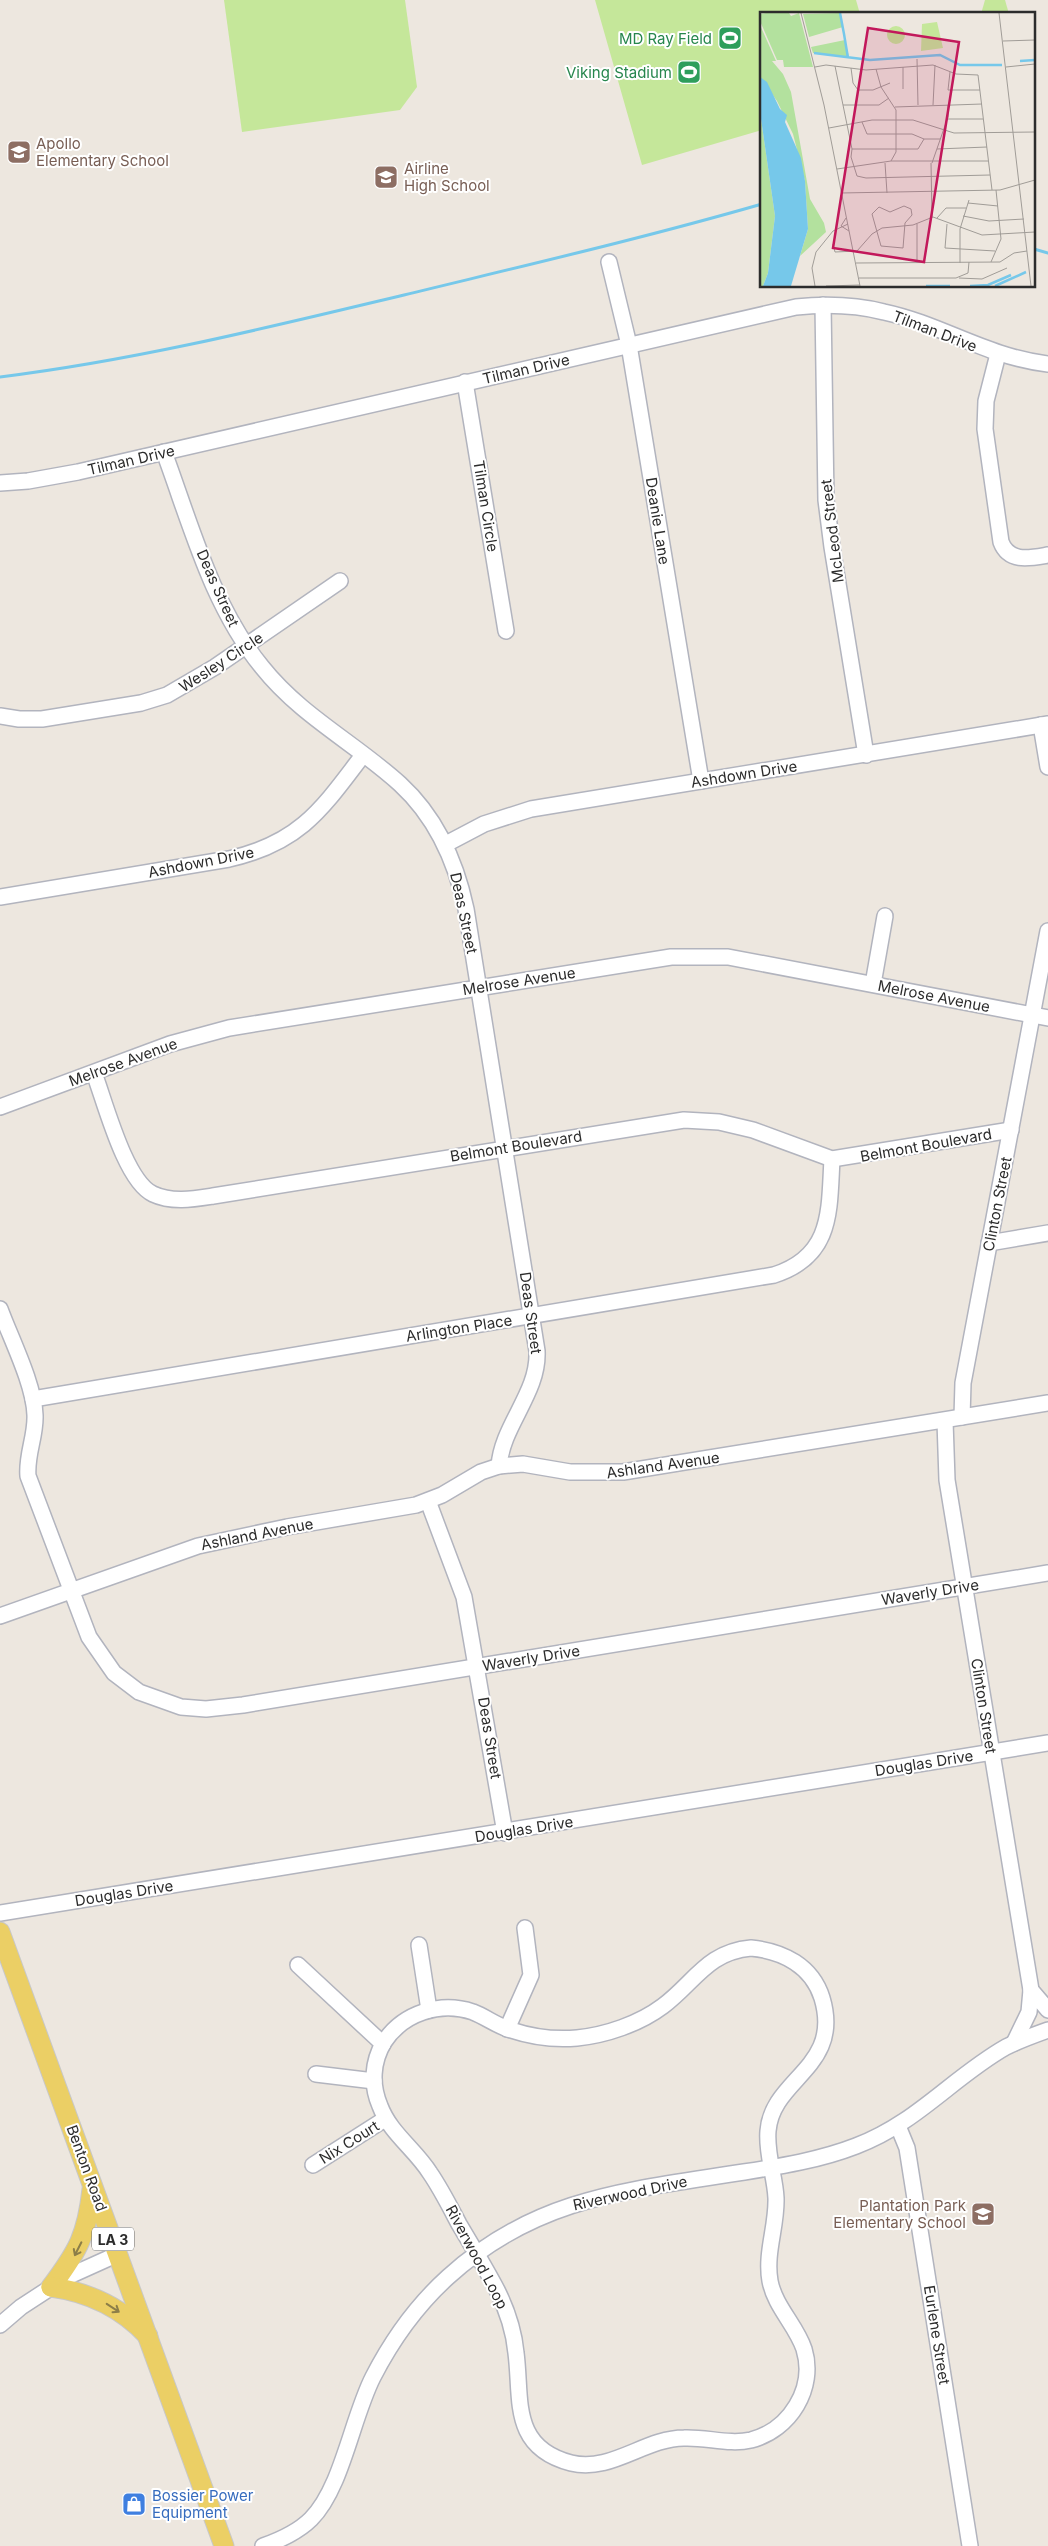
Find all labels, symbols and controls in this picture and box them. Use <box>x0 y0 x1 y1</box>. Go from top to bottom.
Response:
inset map <box>760 12 1036 288</box>
sports icon: MD Ray Field <box>717 25 743 51</box>
place label: MD Ray Field <box>619 29 712 48</box>
sports icon: Viking Stadium <box>676 59 702 85</box>
place label: Viking Stadium <box>566 63 672 82</box>
place label: Apollo Elementary School <box>36 134 169 170</box>
school or university icon: Apollo Elementary School <box>6 139 32 165</box>
place label: Airline High School <box>404 159 490 195</box>
school or university icon: Airline High School <box>373 164 399 190</box>
street label: Tilman Drive <box>890 306 980 356</box>
street label: Tilman Drive <box>481 350 571 388</box>
street label: Tilman Drive <box>86 441 176 479</box>
street label: Tilman Circle <box>469 459 503 553</box>
street label: Deanie Lane <box>642 476 674 566</box>
street label: McLeod Street <box>816 478 848 584</box>
street label: Deas Street <box>193 546 244 630</box>
street label: Wesley Circle <box>175 628 267 696</box>
street label: Ashdown Drive <box>689 756 799 792</box>
street label: Ashdown Drive <box>146 842 256 882</box>
street label: Deas Street <box>446 871 482 955</box>
street label: Melrose Avenue <box>461 963 577 999</box>
street label: Melrose Avenue <box>876 976 992 1016</box>
street label: Melrose Avenue <box>66 1034 180 1090</box>
street label: Belmont Boulevard <box>859 1124 993 1166</box>
street label: Belmont Boulevard <box>449 1126 583 1166</box>
street label: Clinton Street <box>978 1155 1016 1253</box>
street label: Deas Street <box>516 1271 546 1355</box>
street label: Arlington Place <box>405 1310 513 1346</box>
street label: Ashland Avenue <box>605 1448 721 1482</box>
street label: Ashland Avenue <box>199 1514 315 1554</box>
street label: Waverly Drive <box>880 1575 980 1609</box>
street label: Waverly Drive <box>481 1641 581 1675</box>
street label: Clinton Street <box>967 1657 1001 1755</box>
street label: Deas Street <box>474 1696 506 1780</box>
street label: Douglas Drive <box>873 1746 975 1780</box>
street label: Douglas Drive <box>473 1812 575 1846</box>
street label: Douglas Drive <box>73 1876 175 1910</box>
street label: Nix Court <box>316 2116 383 2168</box>
street label: Benton Road <box>63 2122 111 2214</box>
street label: Riverwood Drive <box>571 2172 689 2214</box>
place label: Plantation Park Elementary School <box>833 2196 967 2232</box>
school or university icon: Plantation Park Elementary School <box>970 2201 996 2227</box>
street label: Riverwood Loop <box>442 2202 512 2312</box>
road number: LA 3 <box>92 2228 134 2250</box>
one-way arrow <box>73 2241 83 2256</box>
street label: Eurlene Street <box>920 2284 954 2386</box>
one-way arrow <box>106 2303 120 2313</box>
place label: Bossier Power Equipment <box>152 2486 254 2522</box>
shop icon: Bossier Power Equipment <box>121 2491 147 2517</box>

